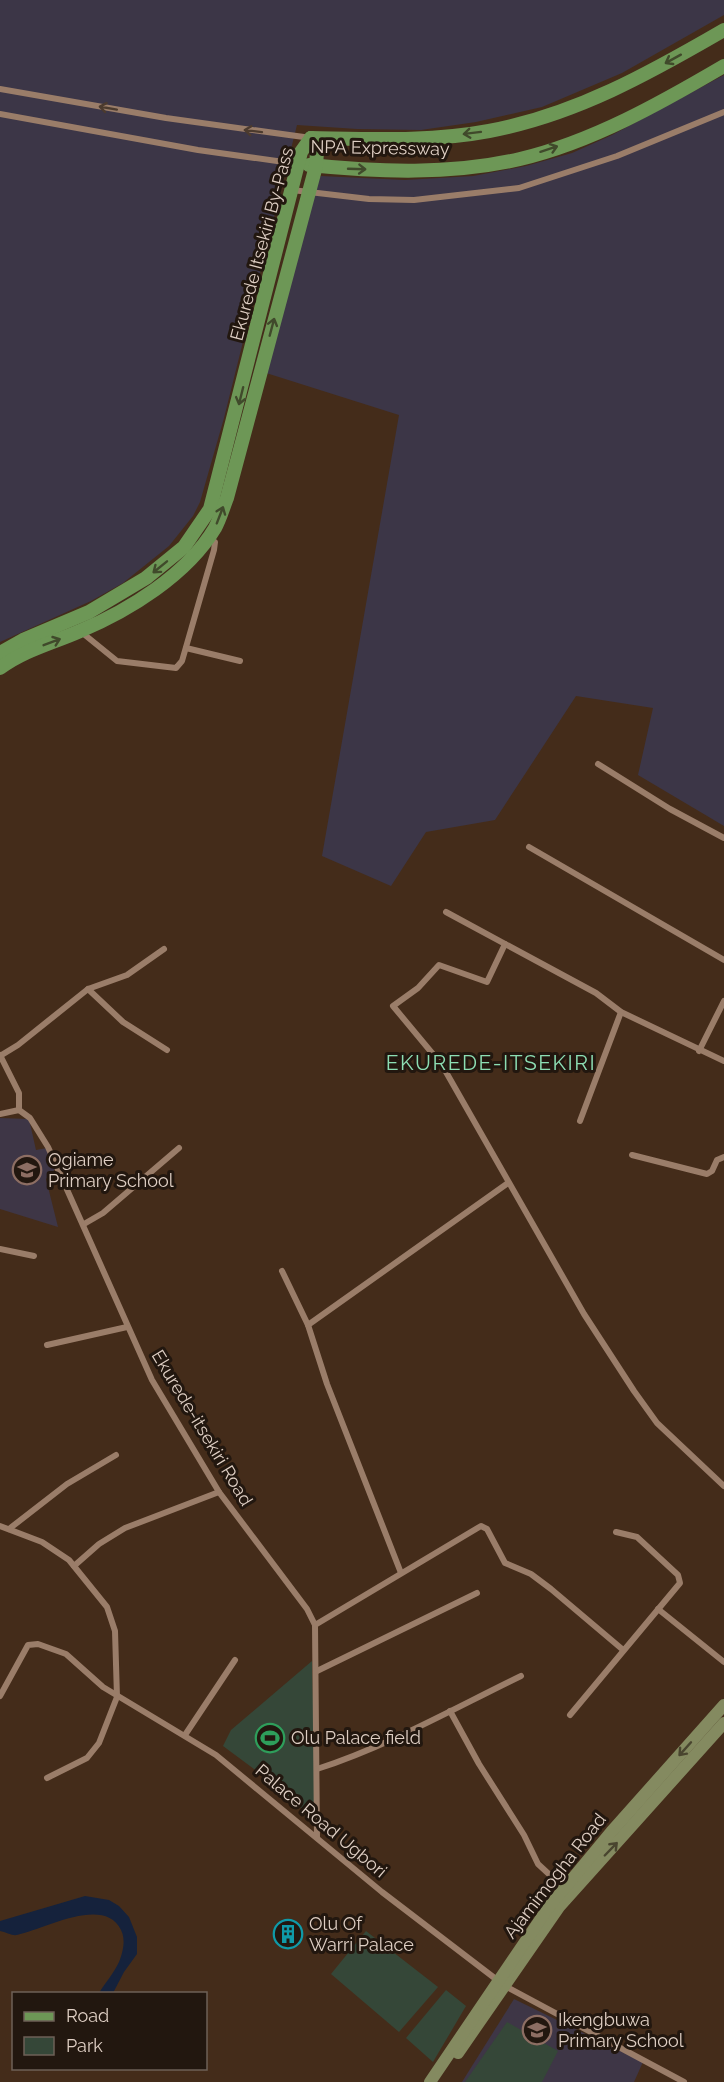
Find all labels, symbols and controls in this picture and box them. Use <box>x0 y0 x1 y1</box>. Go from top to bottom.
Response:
one-way arrow <box>665 53 682 65</box>
one-way arrow <box>99 102 119 113</box>
one-way arrow <box>244 125 263 136</box>
one-way arrow <box>462 128 482 139</box>
street label: NPA Expressway <box>310 136 450 159</box>
one-way arrow <box>539 143 558 154</box>
street label: Ekurede Itsekiri By-Pass <box>226 145 298 343</box>
one-way arrow <box>346 163 366 174</box>
one-way arrow <box>267 318 278 337</box>
one-way arrow <box>234 386 246 405</box>
one-way arrow <box>216 506 227 525</box>
one-way arrow <box>152 560 168 573</box>
one-way arrow <box>42 636 61 647</box>
district label: EKUREDE-ITSEKIRI <box>386 1050 596 1075</box>
place label: Ogiame Primary School <box>48 1149 174 1191</box>
school or university icon: Ogiame Primary School <box>11 1154 43 1186</box>
street label: Ekurede-itsekiri Road <box>148 1346 257 1509</box>
sports icon: Olu Palace field <box>254 1722 286 1754</box>
place label: Olu Palace field <box>291 1727 421 1748</box>
one-way arrow <box>678 1741 692 1756</box>
street label: Palace Road Ugbori <box>251 1760 391 1882</box>
street label: Ajamimogha Road <box>499 1809 610 1942</box>
one-way arrow <box>604 1842 618 1857</box>
place label: Olu Of Warri Palace <box>309 1913 414 1955</box>
building icon: Olu Of Warri Palace <box>272 1918 304 1950</box>
legend <box>12 1992 207 2070</box>
text: Road <box>66 2005 109 2026</box>
place label: Ikengbuwa Primary School <box>558 2009 684 2051</box>
school or university icon: Ikengbuwa Primary School <box>521 2014 553 2046</box>
text: Park <box>66 2035 103 2056</box>

